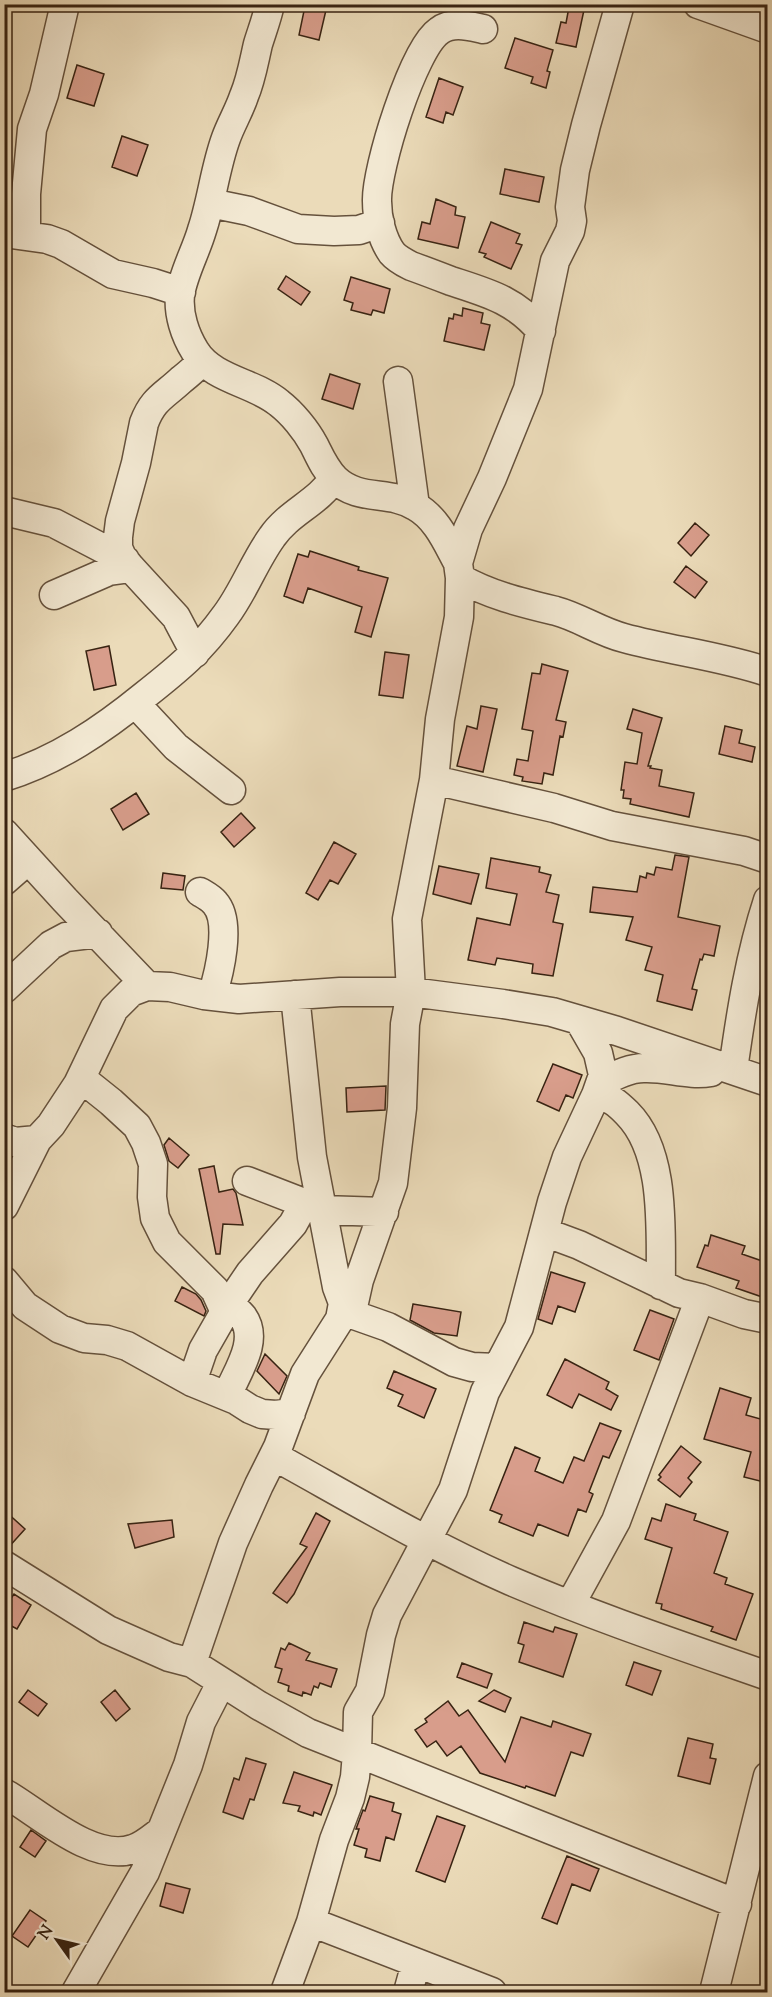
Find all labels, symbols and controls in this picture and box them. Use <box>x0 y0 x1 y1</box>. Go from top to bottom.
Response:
north arrow <box>27 1910 87 1970</box>
text: N <box>34 1921 60 1945</box>

